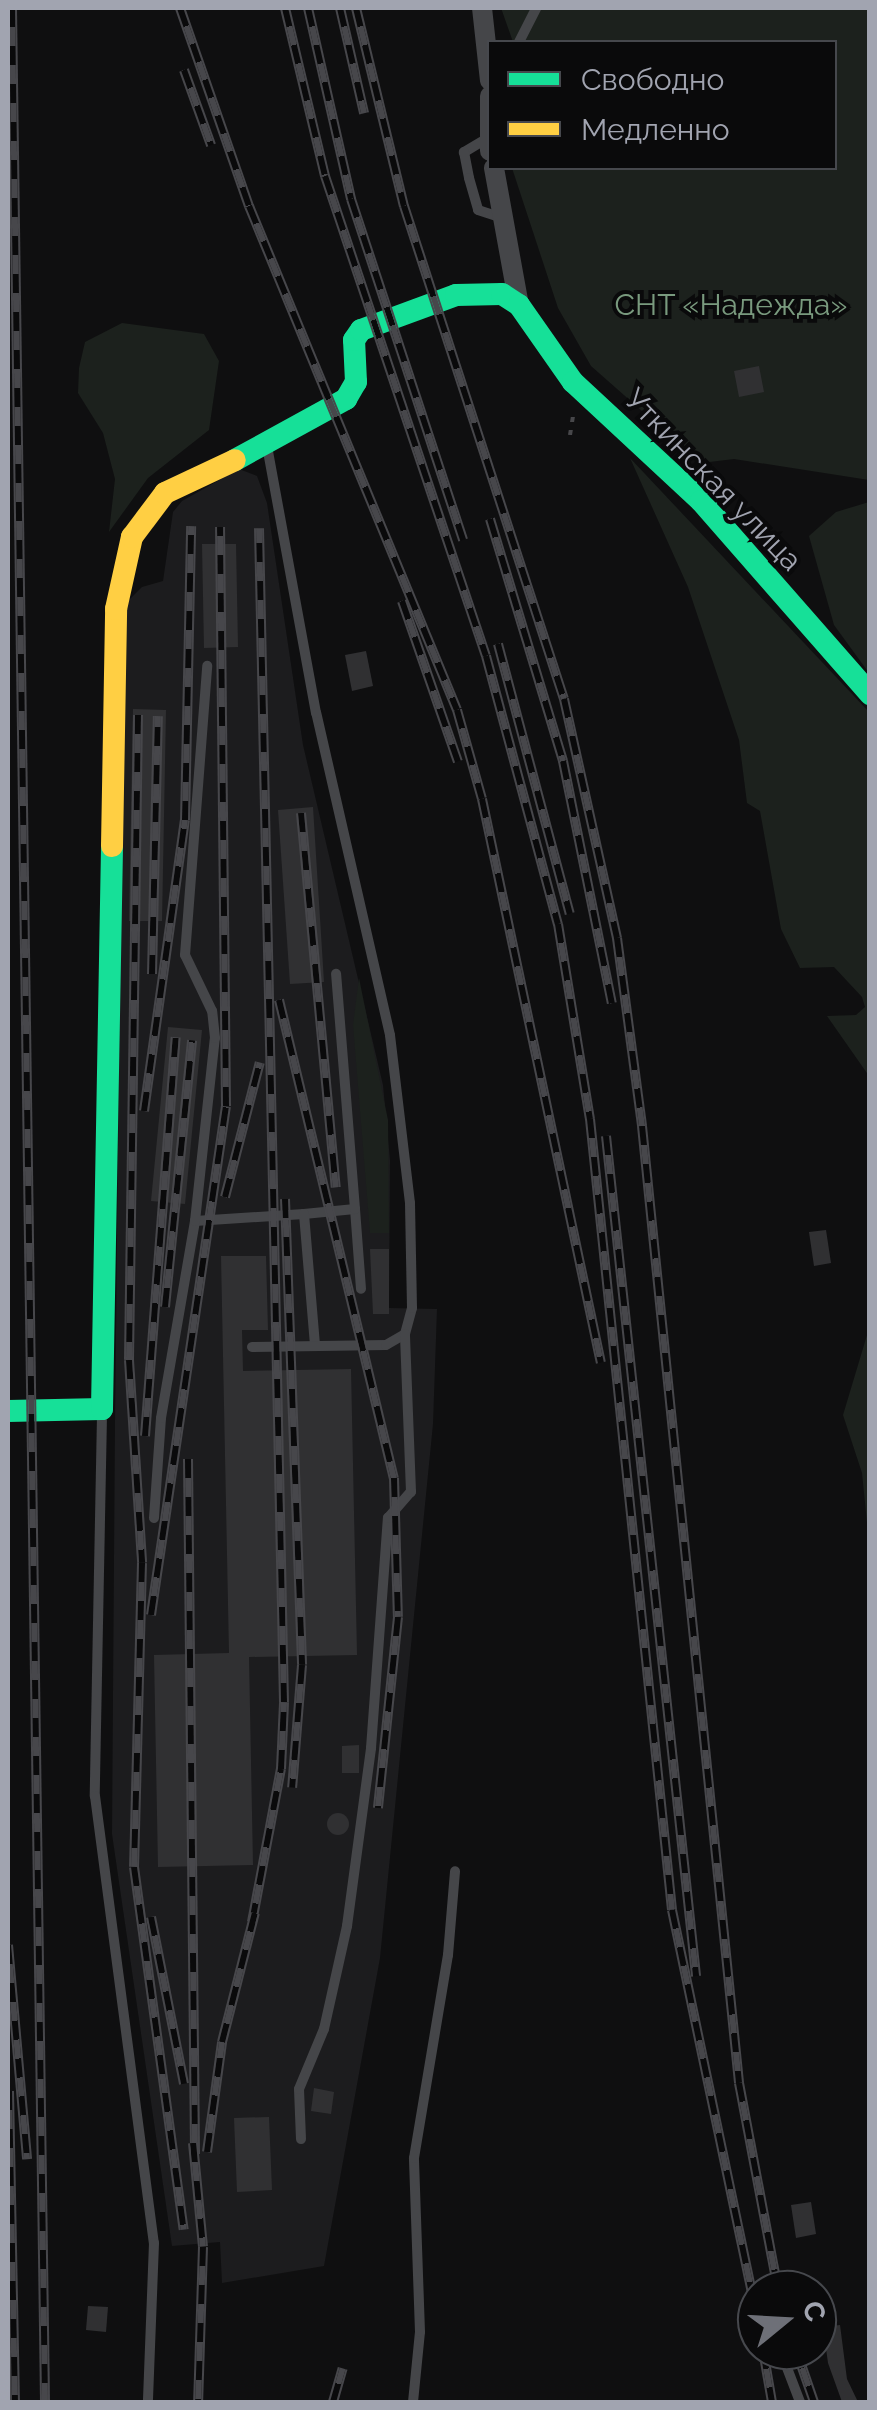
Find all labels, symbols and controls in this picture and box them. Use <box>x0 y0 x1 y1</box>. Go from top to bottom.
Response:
legend <box>487 40 837 170</box>
text: Свободно <box>581 62 724 97</box>
text: Медленно <box>581 112 730 147</box>
park label: СНТ «Надежда» <box>614 287 848 323</box>
street label: Уткинская улица <box>617 381 809 579</box>
north arrow <box>737 2270 837 2370</box>
text: С <box>795 2297 833 2325</box>

